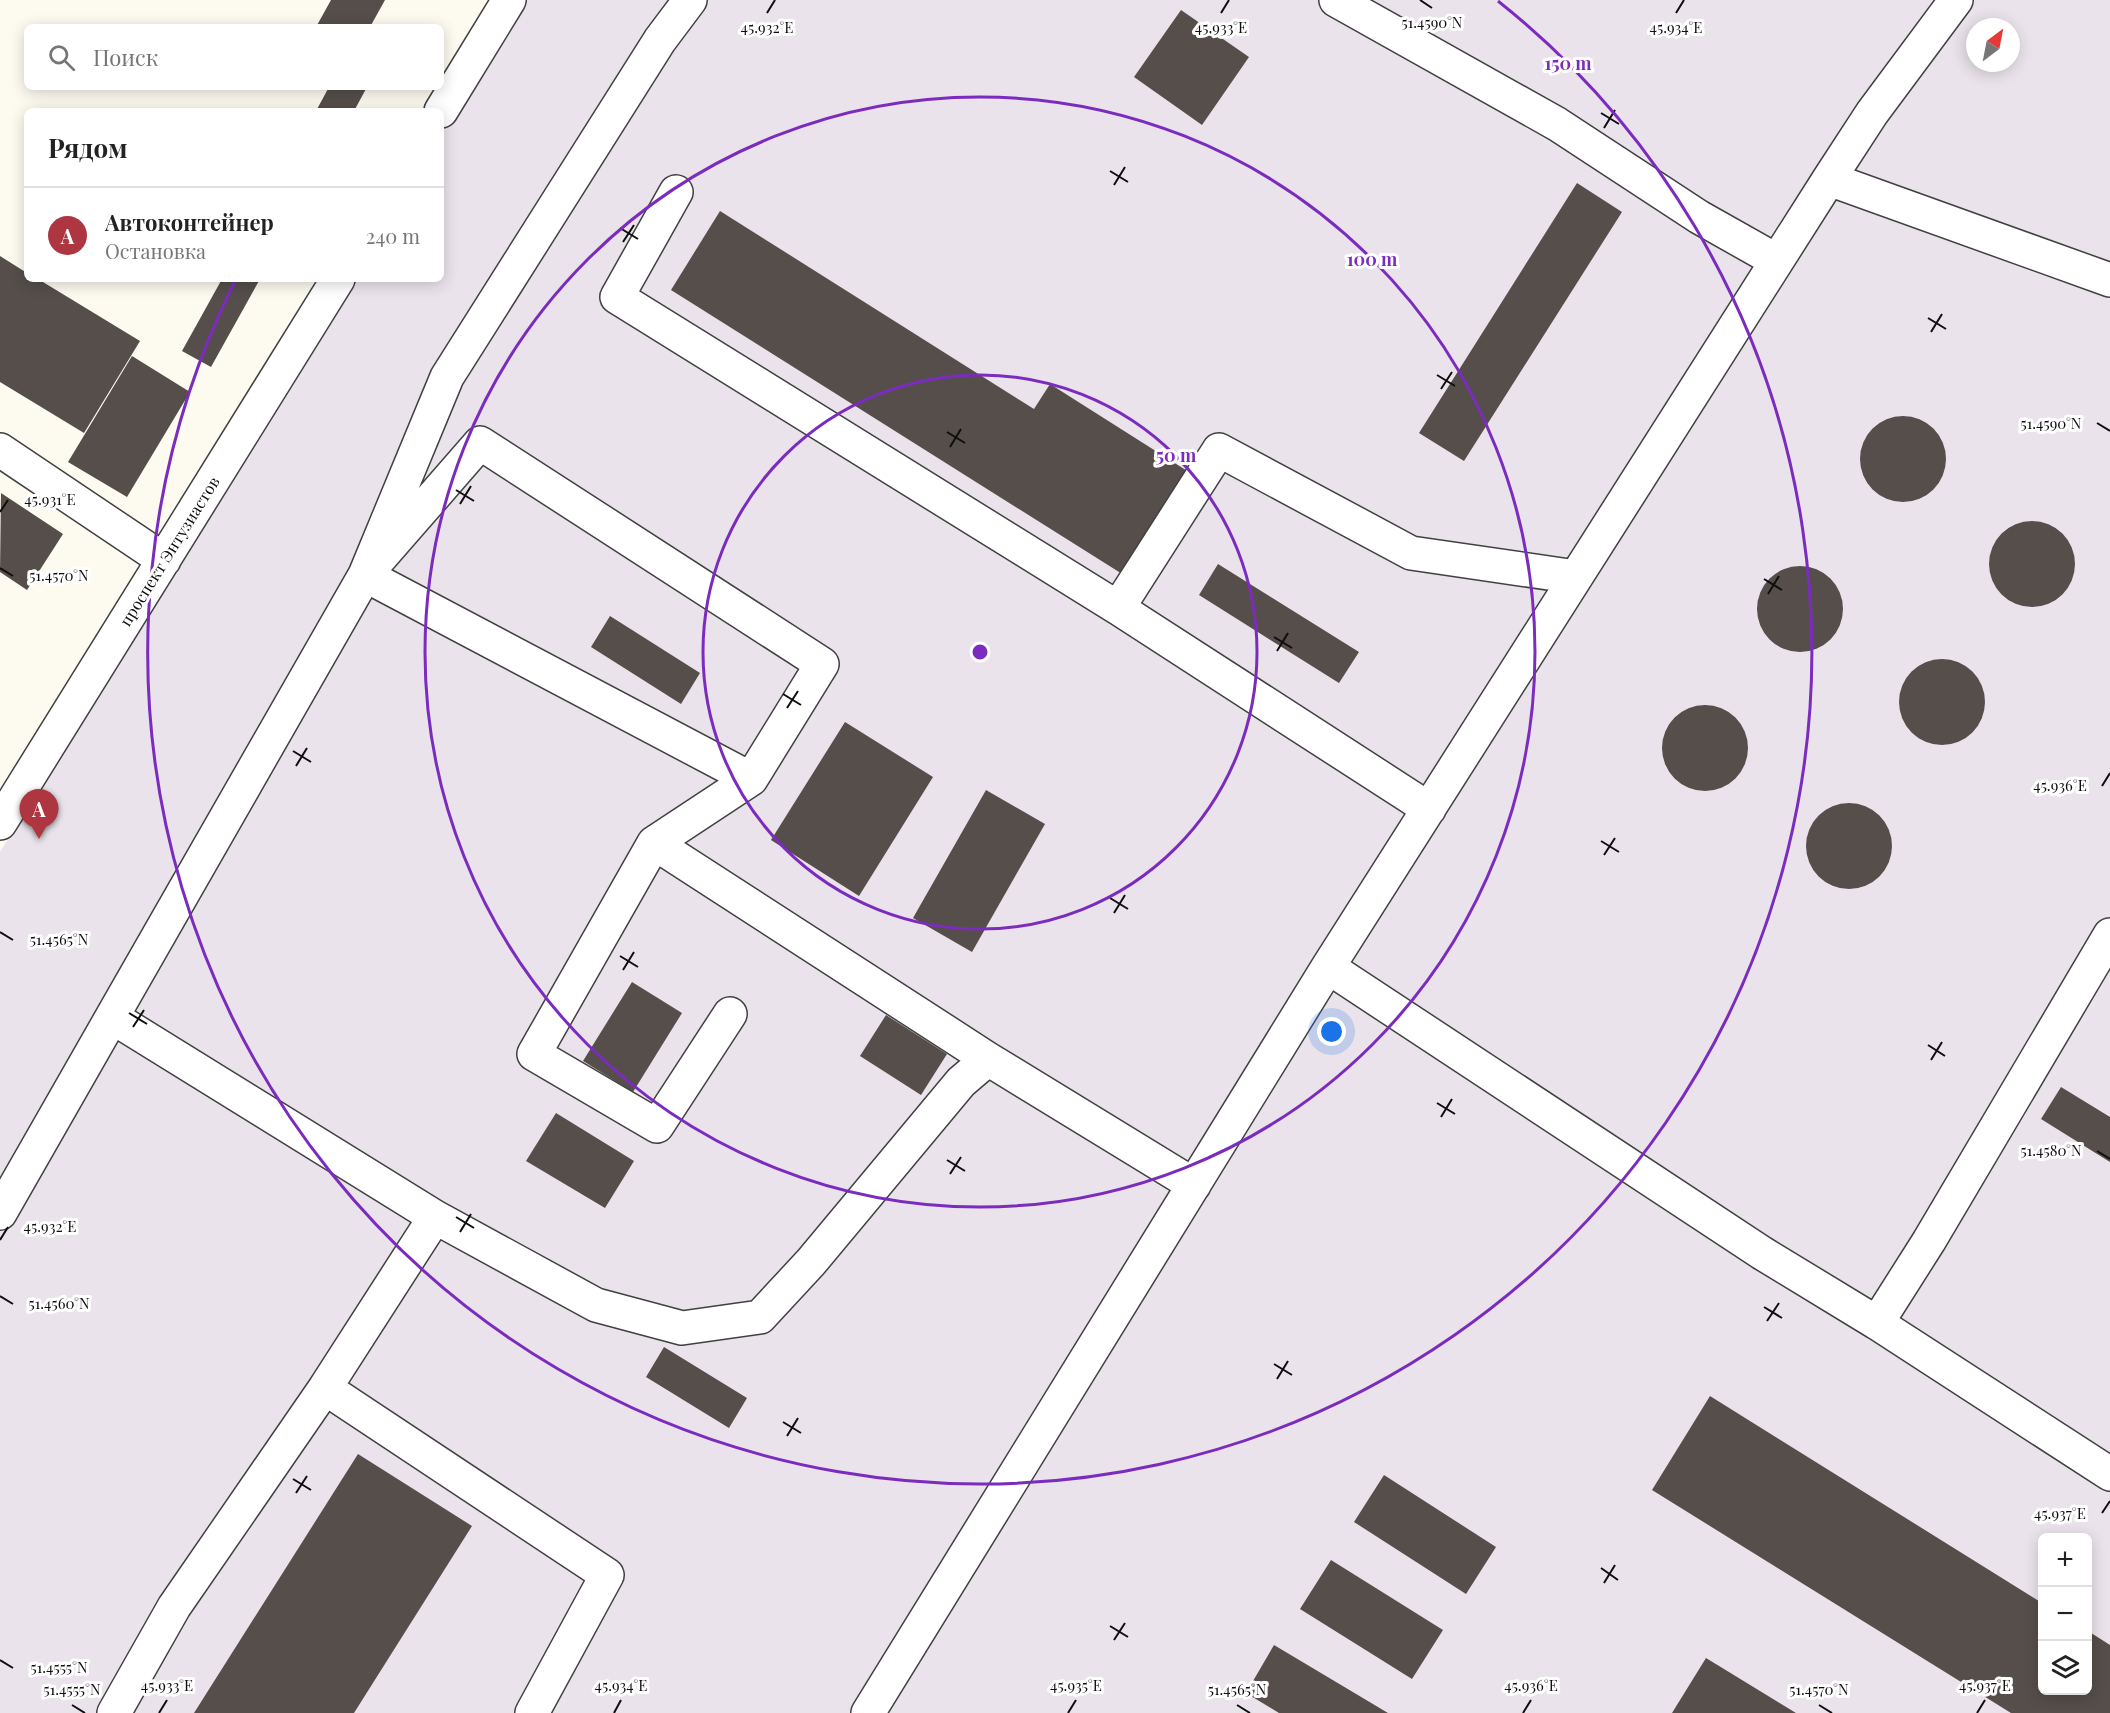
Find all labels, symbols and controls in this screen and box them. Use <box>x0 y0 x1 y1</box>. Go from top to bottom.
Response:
text: 51.4590°N <box>1402 12 1463 32</box>
text: 45.932°E <box>741 17 793 37</box>
text: 45.933°E <box>1195 17 1247 37</box>
text: 45.934°E <box>1650 17 1702 37</box>
north arrow <box>1966 18 2020 72</box>
search box <box>24 24 444 90</box>
icon: search <box>45 41 78 74</box>
text: Поиск <box>93 42 158 72</box>
text: 150 m <box>1544 51 1592 75</box>
text: Рядом <box>48 130 127 165</box>
text: Автоконтейнер <box>105 207 274 237</box>
text: A <box>61 222 74 249</box>
text: 240 m <box>366 222 420 249</box>
text: Остановка <box>105 237 206 264</box>
text: 100 m <box>1347 247 1398 271</box>
text: 51.4590°N <box>2021 413 2082 433</box>
text: 50 m <box>1156 443 1197 467</box>
street label: проспект Энтузиастов <box>114 472 224 630</box>
text: 45.931°E <box>24 489 76 509</box>
text: 51.4570°N <box>29 565 89 585</box>
centre of rings <box>970 642 990 662</box>
text: 45.936°E <box>2033 775 2087 795</box>
pin: A <box>20 790 58 839</box>
text: 51.4565°N <box>30 929 89 949</box>
your location <box>1317 1017 1346 1046</box>
text: 51.4580°N <box>2020 1140 2082 1160</box>
text: 45.932°E <box>24 1216 76 1236</box>
text: 51.4560°N <box>28 1293 90 1313</box>
text: 45.937°E <box>2034 1503 2086 1523</box>
map controls <box>2038 1533 2092 1695</box>
button: + <box>2038 1533 2092 1587</box>
button: − <box>2038 1587 2092 1641</box>
button: layers <box>2038 1641 2092 1695</box>
text: 51.4555°N <box>30 1657 88 1677</box>
text: 45.933°E <box>141 1675 193 1695</box>
text: 45.934°E <box>595 1675 647 1695</box>
text: 45.935°E <box>1050 1675 1102 1695</box>
text: 45.936°E <box>1504 1675 1558 1695</box>
text: 45.937°E <box>1959 1675 2011 1695</box>
text: 51.4555°N <box>43 1679 101 1699</box>
text: 51.4565°N <box>1208 1679 1267 1699</box>
text: 51.4570°N <box>1789 1679 1849 1699</box>

